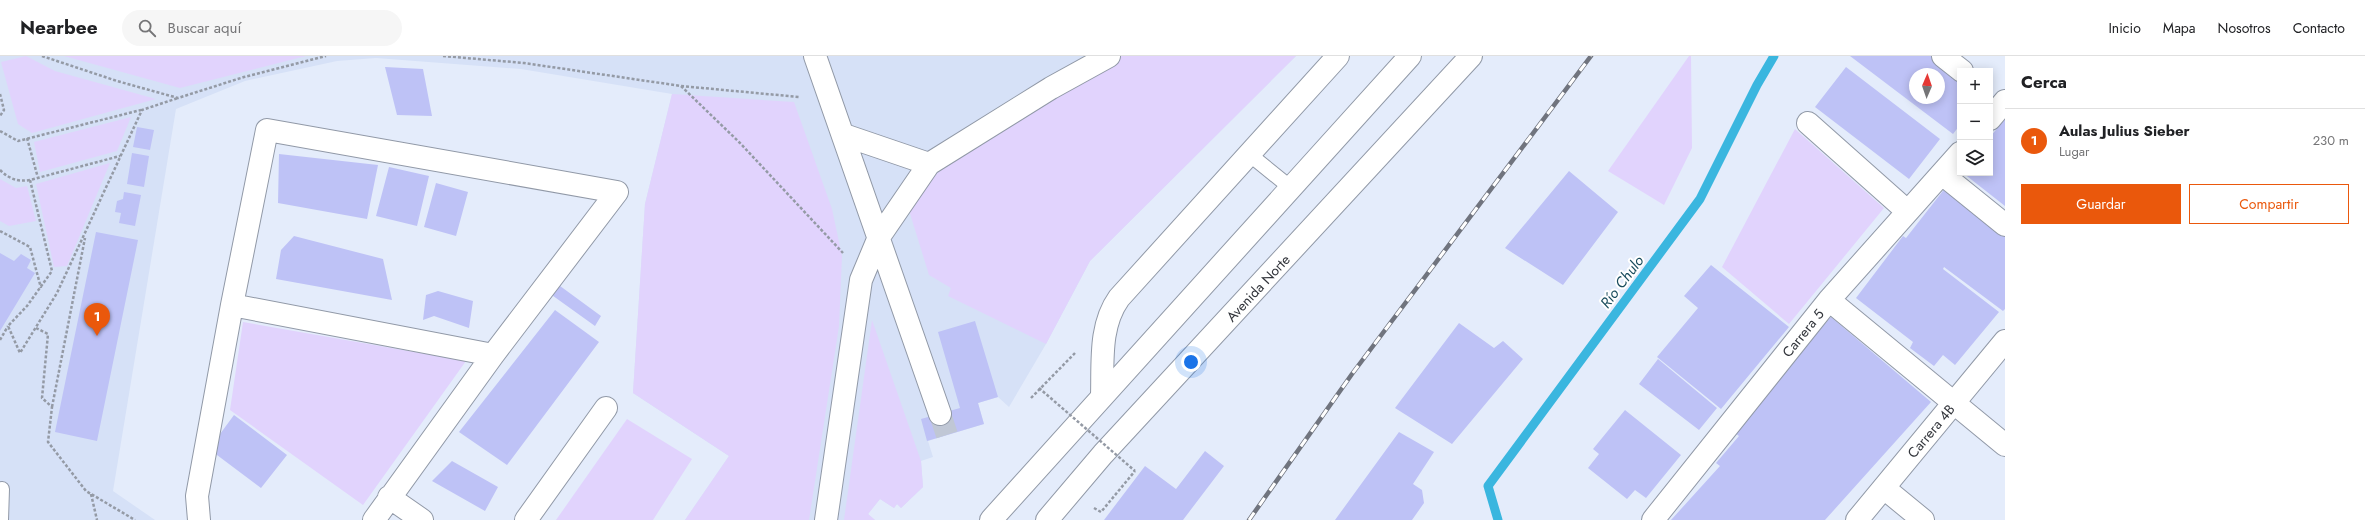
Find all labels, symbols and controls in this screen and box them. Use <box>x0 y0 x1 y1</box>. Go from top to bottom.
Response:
search box <box>122 10 402 46</box>
text: Nearbee <box>20 14 98 41</box>
icon: search <box>136 17 158 39</box>
text: Buscar aquí <box>168 17 241 39</box>
text: Inicio <box>2108 18 2141 38</box>
text: Mapa <box>2163 18 2196 38</box>
text: Nosotros <box>2218 18 2271 38</box>
text: Contacto <box>2293 18 2345 38</box>
north arrow <box>1909 68 1945 104</box>
map controls <box>1957 68 1993 176</box>
button: + <box>1957 68 1993 104</box>
text: Cerca <box>2021 70 2067 94</box>
button: − <box>1957 104 1993 140</box>
text: Aulas Julius Sieber <box>2059 120 2190 142</box>
text: 1 <box>2031 131 2037 150</box>
text: 230 m <box>2313 131 2349 150</box>
button: layers <box>1957 140 1993 176</box>
text: Lugar <box>2059 142 2090 161</box>
button: Guardar <box>2021 184 2181 224</box>
button: Compartir <box>2189 184 2349 224</box>
street label: Avenida Norte <box>1222 250 1294 326</box>
water label: Río Chulo <box>1595 251 1649 313</box>
pin: 1 <box>84 303 110 336</box>
street label: Carrera 5 <box>1777 305 1829 361</box>
your location <box>1181 352 1201 372</box>
street label: Carrera 4B <box>1903 400 1960 462</box>

